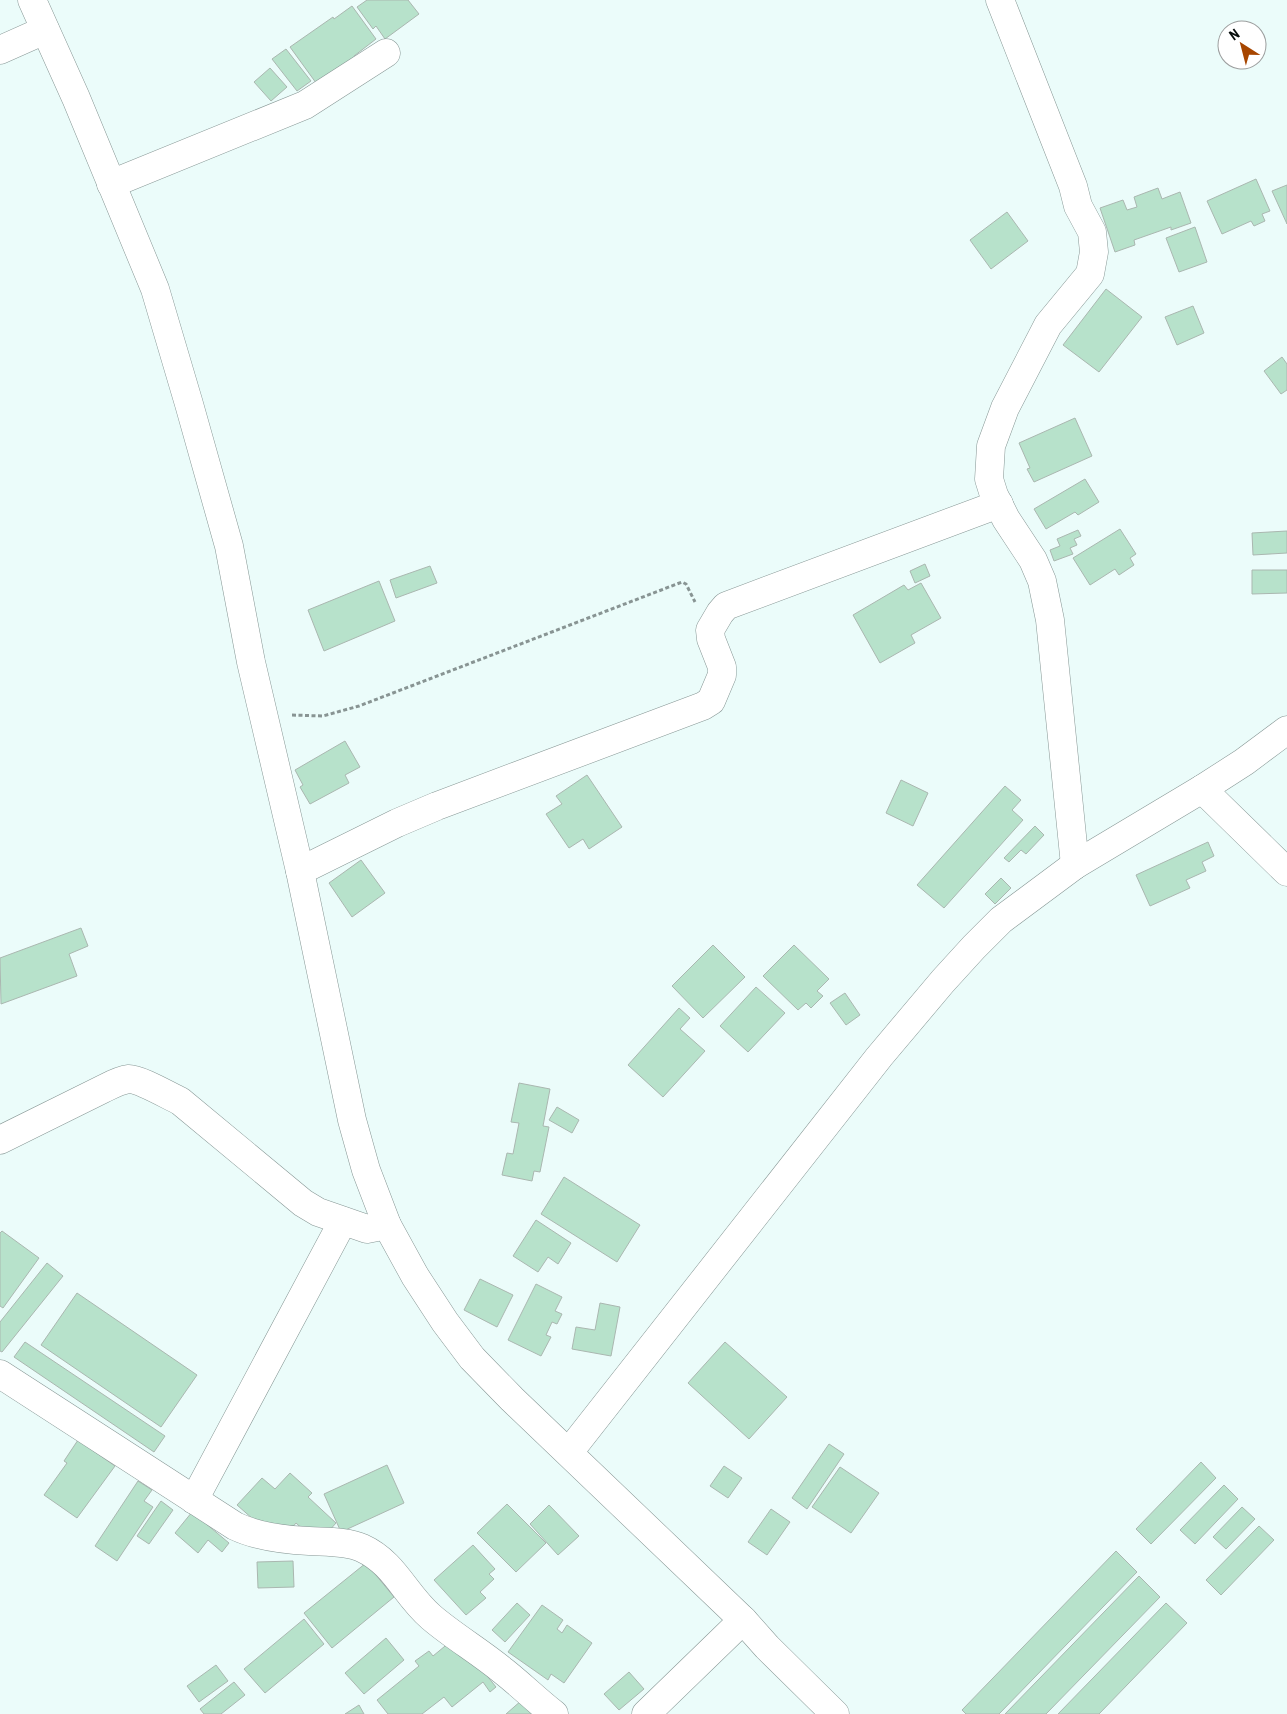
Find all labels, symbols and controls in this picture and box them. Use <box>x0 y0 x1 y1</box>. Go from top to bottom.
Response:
north arrow <box>1217 20 1267 70</box>
text: N <box>1226 25 1243 43</box>

